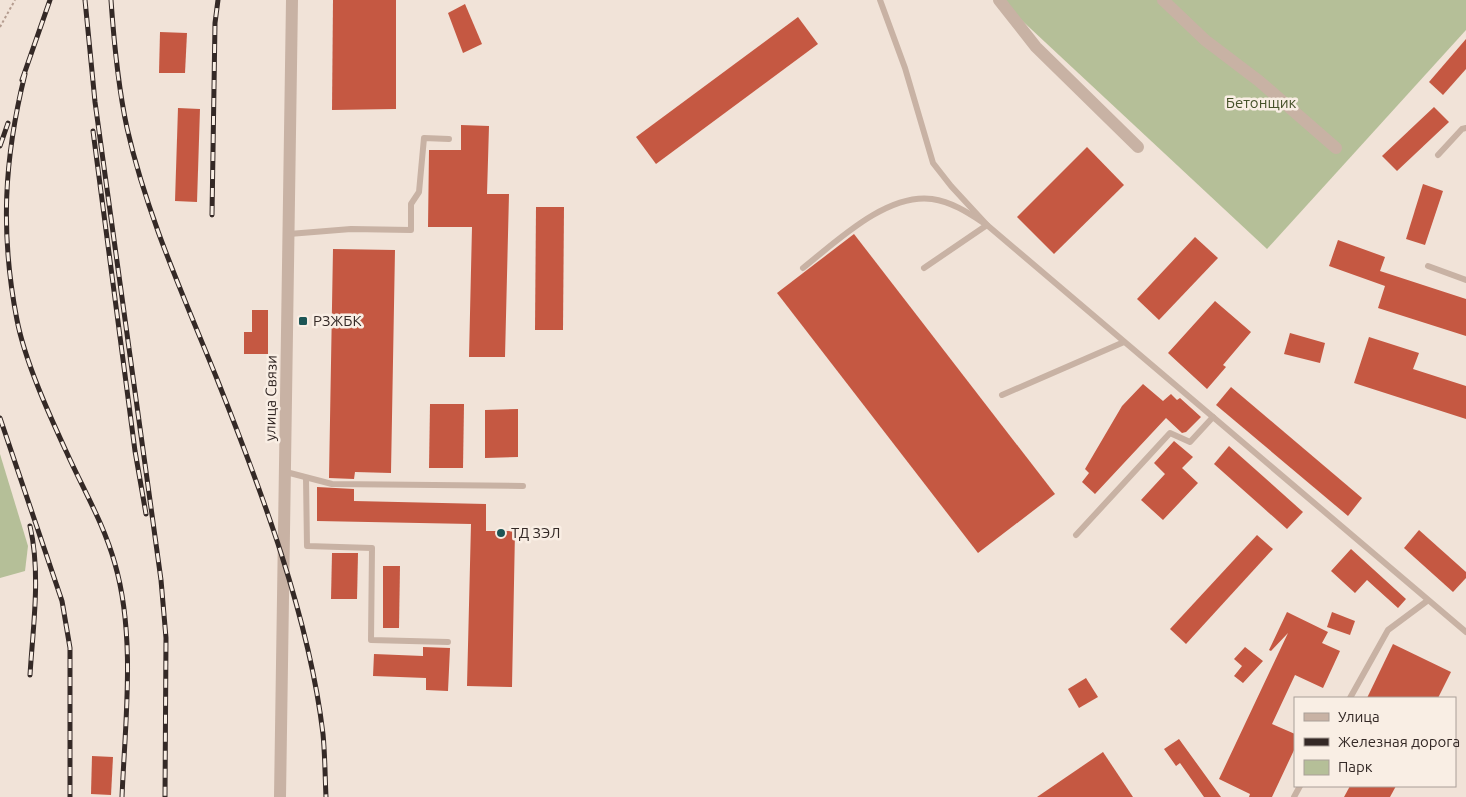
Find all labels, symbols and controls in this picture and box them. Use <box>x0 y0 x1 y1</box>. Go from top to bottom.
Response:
park label: Бетонщик <box>1226 94 1297 111</box>
place label: РЗЖБК <box>313 312 362 329</box>
marker: РЗЖБК <box>297 315 309 327</box>
street label: улица Связи <box>261 355 280 441</box>
place label: ТД ЗЭЛ <box>511 524 560 541</box>
marker: ТД ЗЭЛ <box>495 527 507 539</box>
legend <box>1294 697 1456 787</box>
text: Улица <box>1338 708 1380 725</box>
text: Железная дорога <box>1338 733 1460 750</box>
text: Парк <box>1338 758 1373 775</box>

